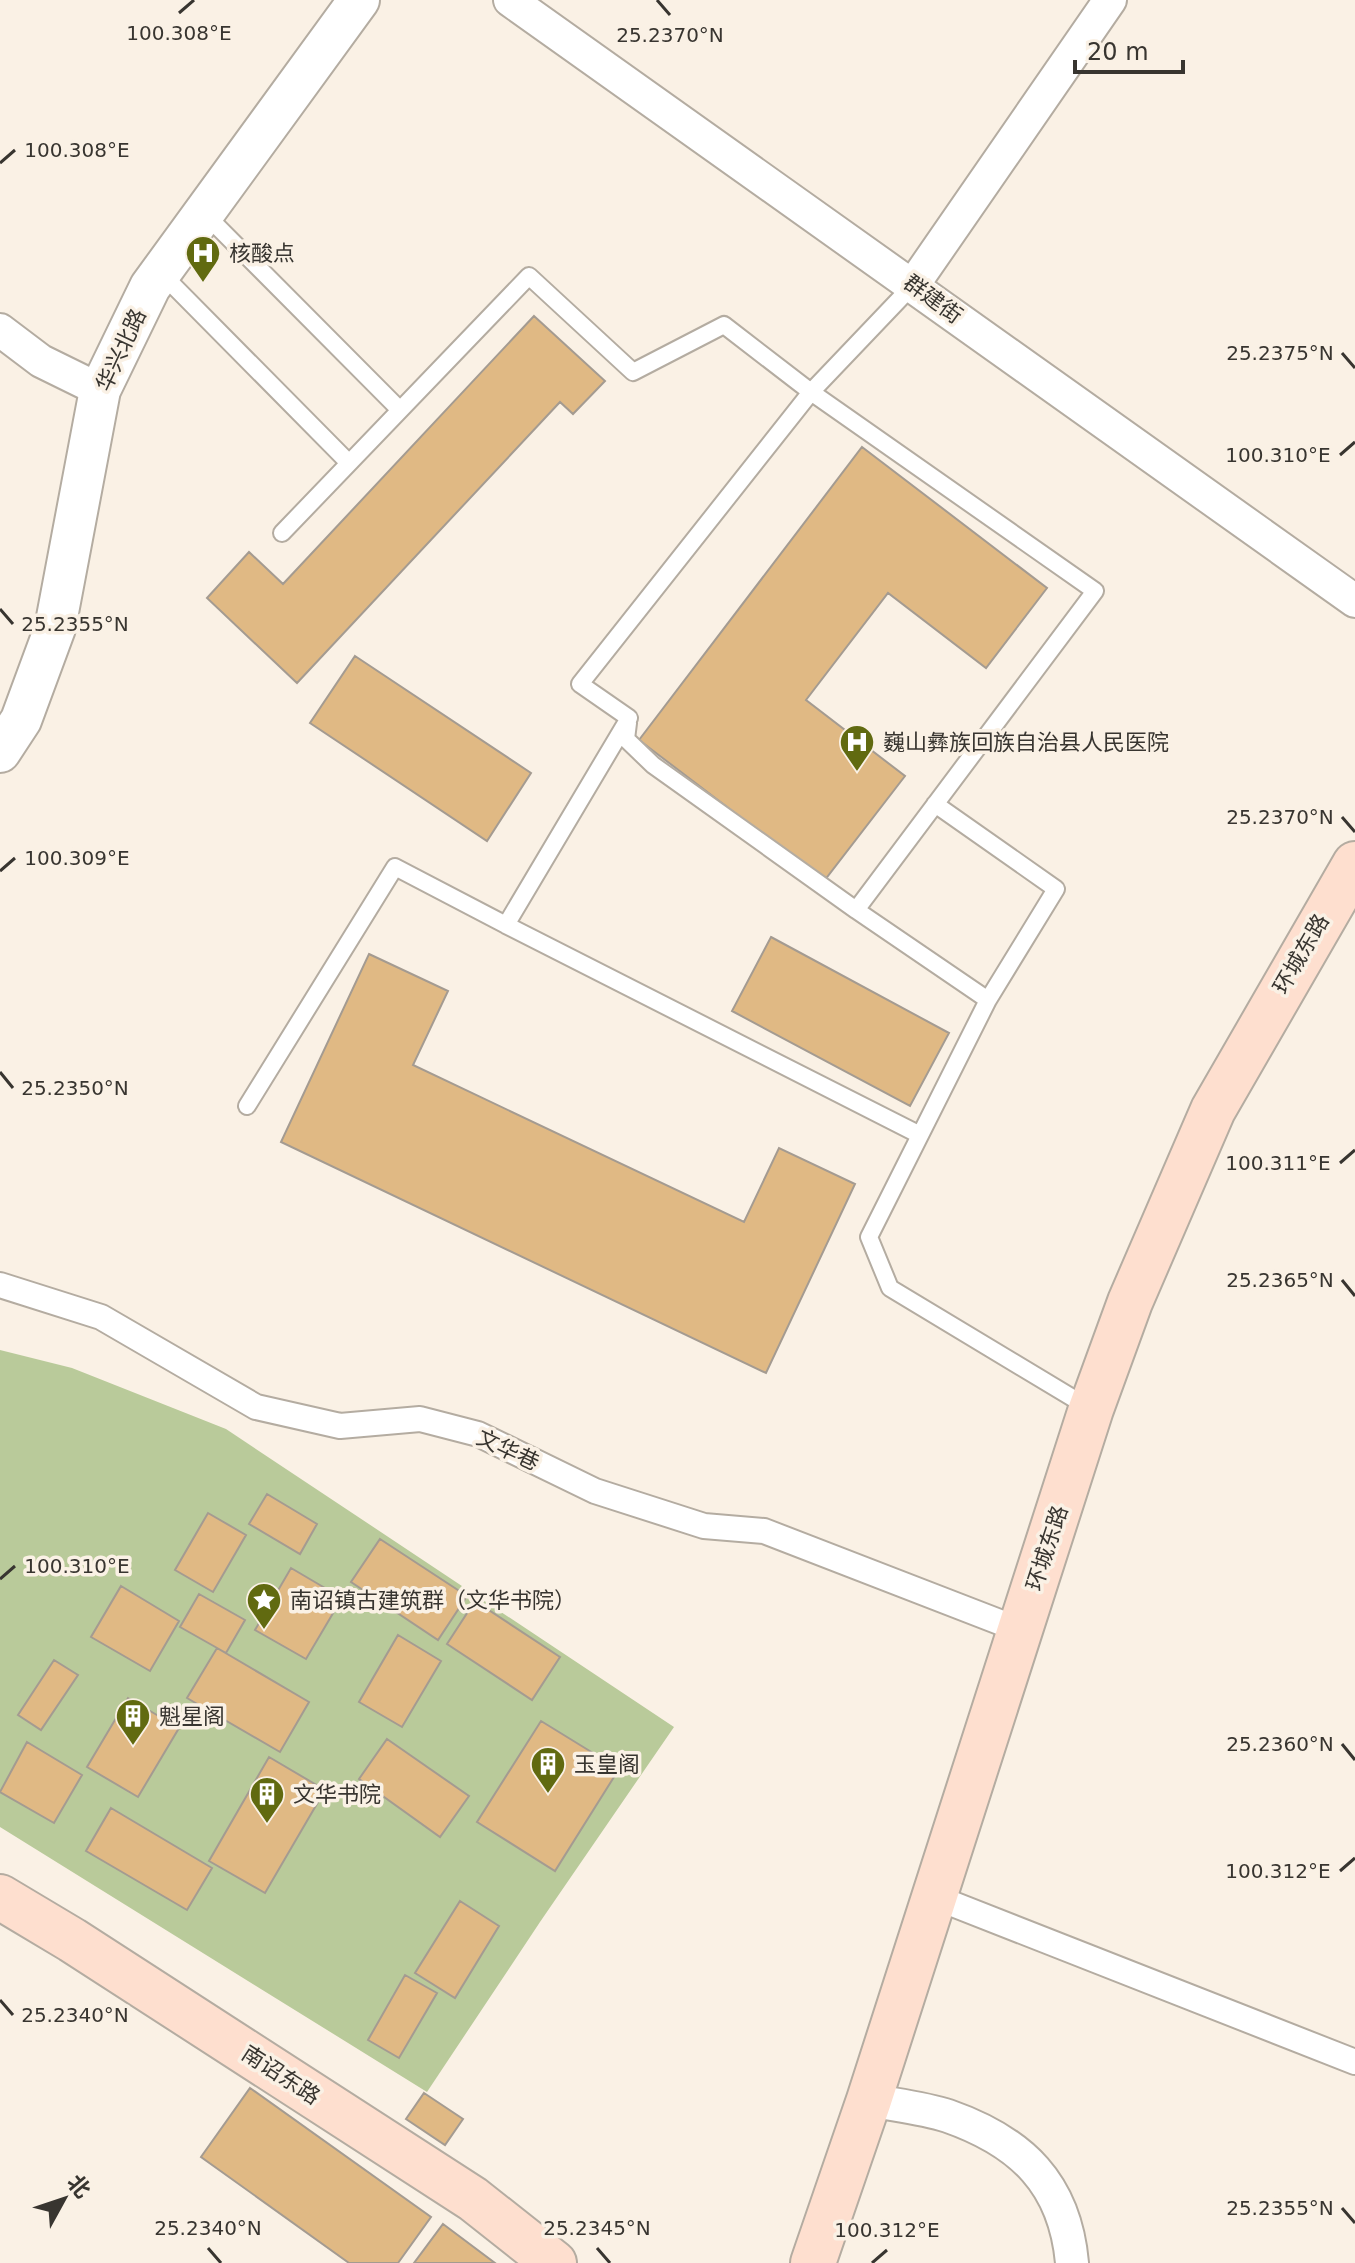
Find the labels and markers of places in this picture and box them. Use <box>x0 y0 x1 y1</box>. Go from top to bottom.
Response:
hospital icon: 核酸点 <box>184 234 222 284</box>
place label: 核酸点 <box>229 241 295 266</box>
hospital icon: 巍山彝族回族自治县人民医院 <box>838 723 876 773</box>
place label: 巍山彝族回族自治县人民医院 <box>883 730 1169 755</box>
place icon: 南诏镇古建筑群（文华书院） <box>245 1581 283 1631</box>
place label: 南诏镇古建筑群（文华书院） <box>290 1588 576 1613</box>
building icon: 魁星阁 <box>114 1697 152 1747</box>
place label: 魁星阁 <box>159 1704 225 1729</box>
building icon: 玉皇阁 <box>529 1745 567 1795</box>
place label: 玉皇阁 <box>574 1752 640 1777</box>
building icon: 文华书院 <box>248 1775 286 1825</box>
place label: 文华书院 <box>293 1782 381 1807</box>

